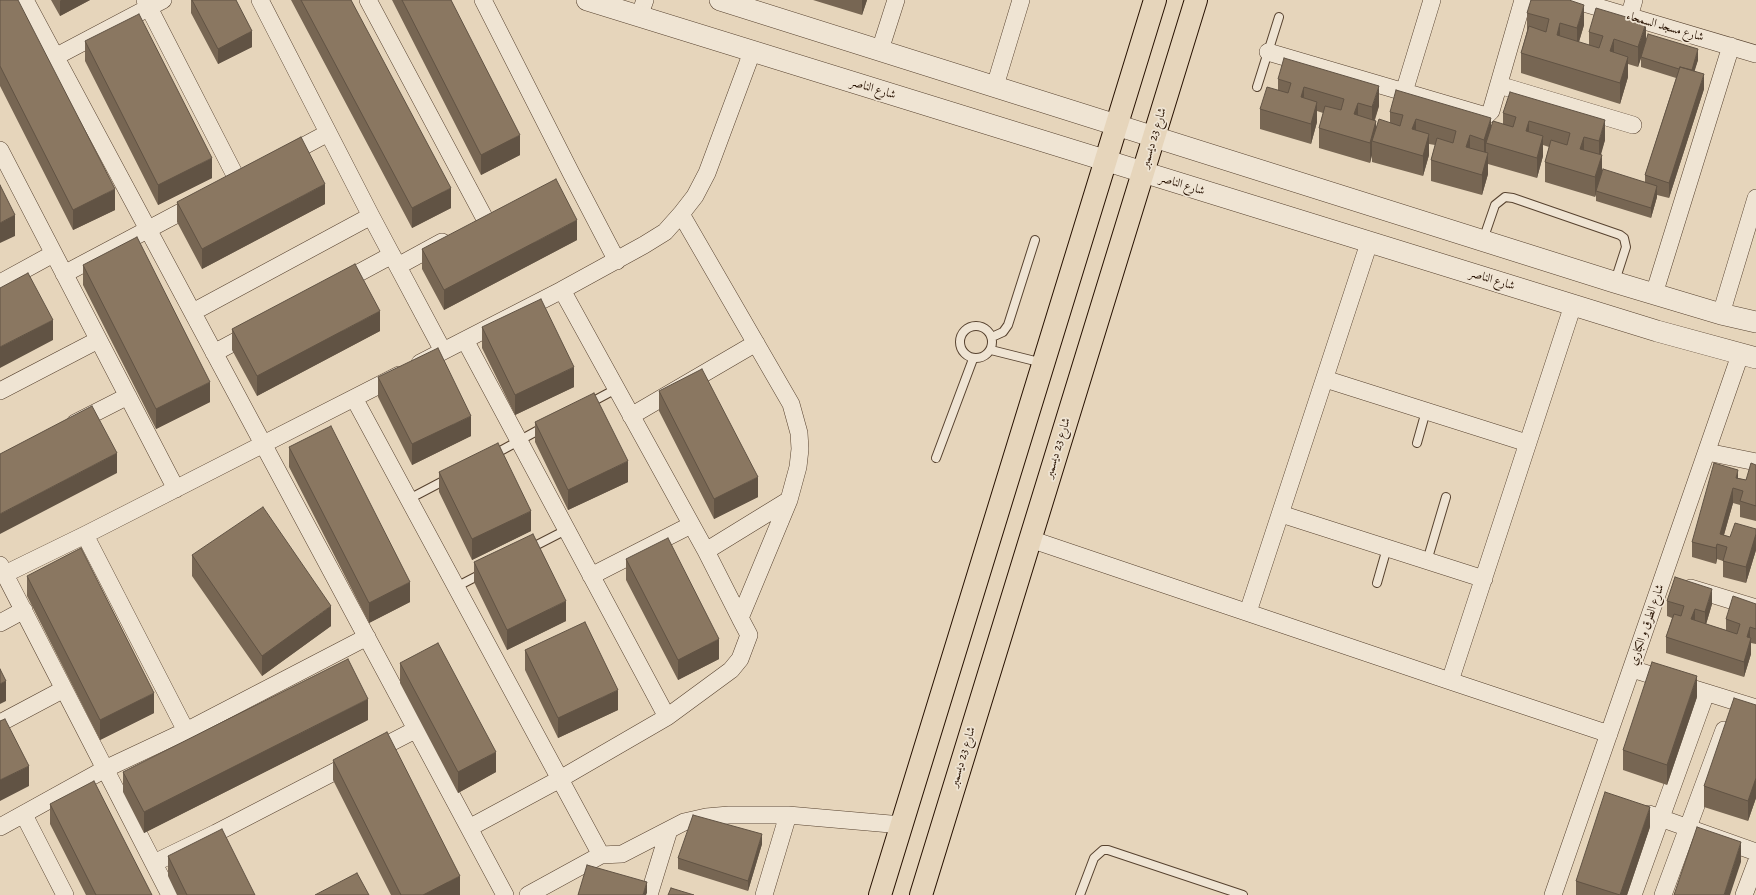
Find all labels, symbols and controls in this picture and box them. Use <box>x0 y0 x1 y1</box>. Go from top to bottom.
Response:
street label: شارع مسجد السمحاء <box>1625 9 1705 45</box>
street label: شارع الناصر <box>849 75 897 103</box>
street label: شارع 23 ديسمبر <box>1138 106 1170 170</box>
street label: شارع الناصر <box>1158 171 1206 199</box>
street label: شارع الناصر <box>1468 266 1516 294</box>
street label: شارع 23 ديسمبر <box>1042 416 1074 480</box>
street label: شارع الطرق و الكباري <box>1626 583 1668 667</box>
street label: شارع 23 ديسمبر <box>947 725 979 789</box>

